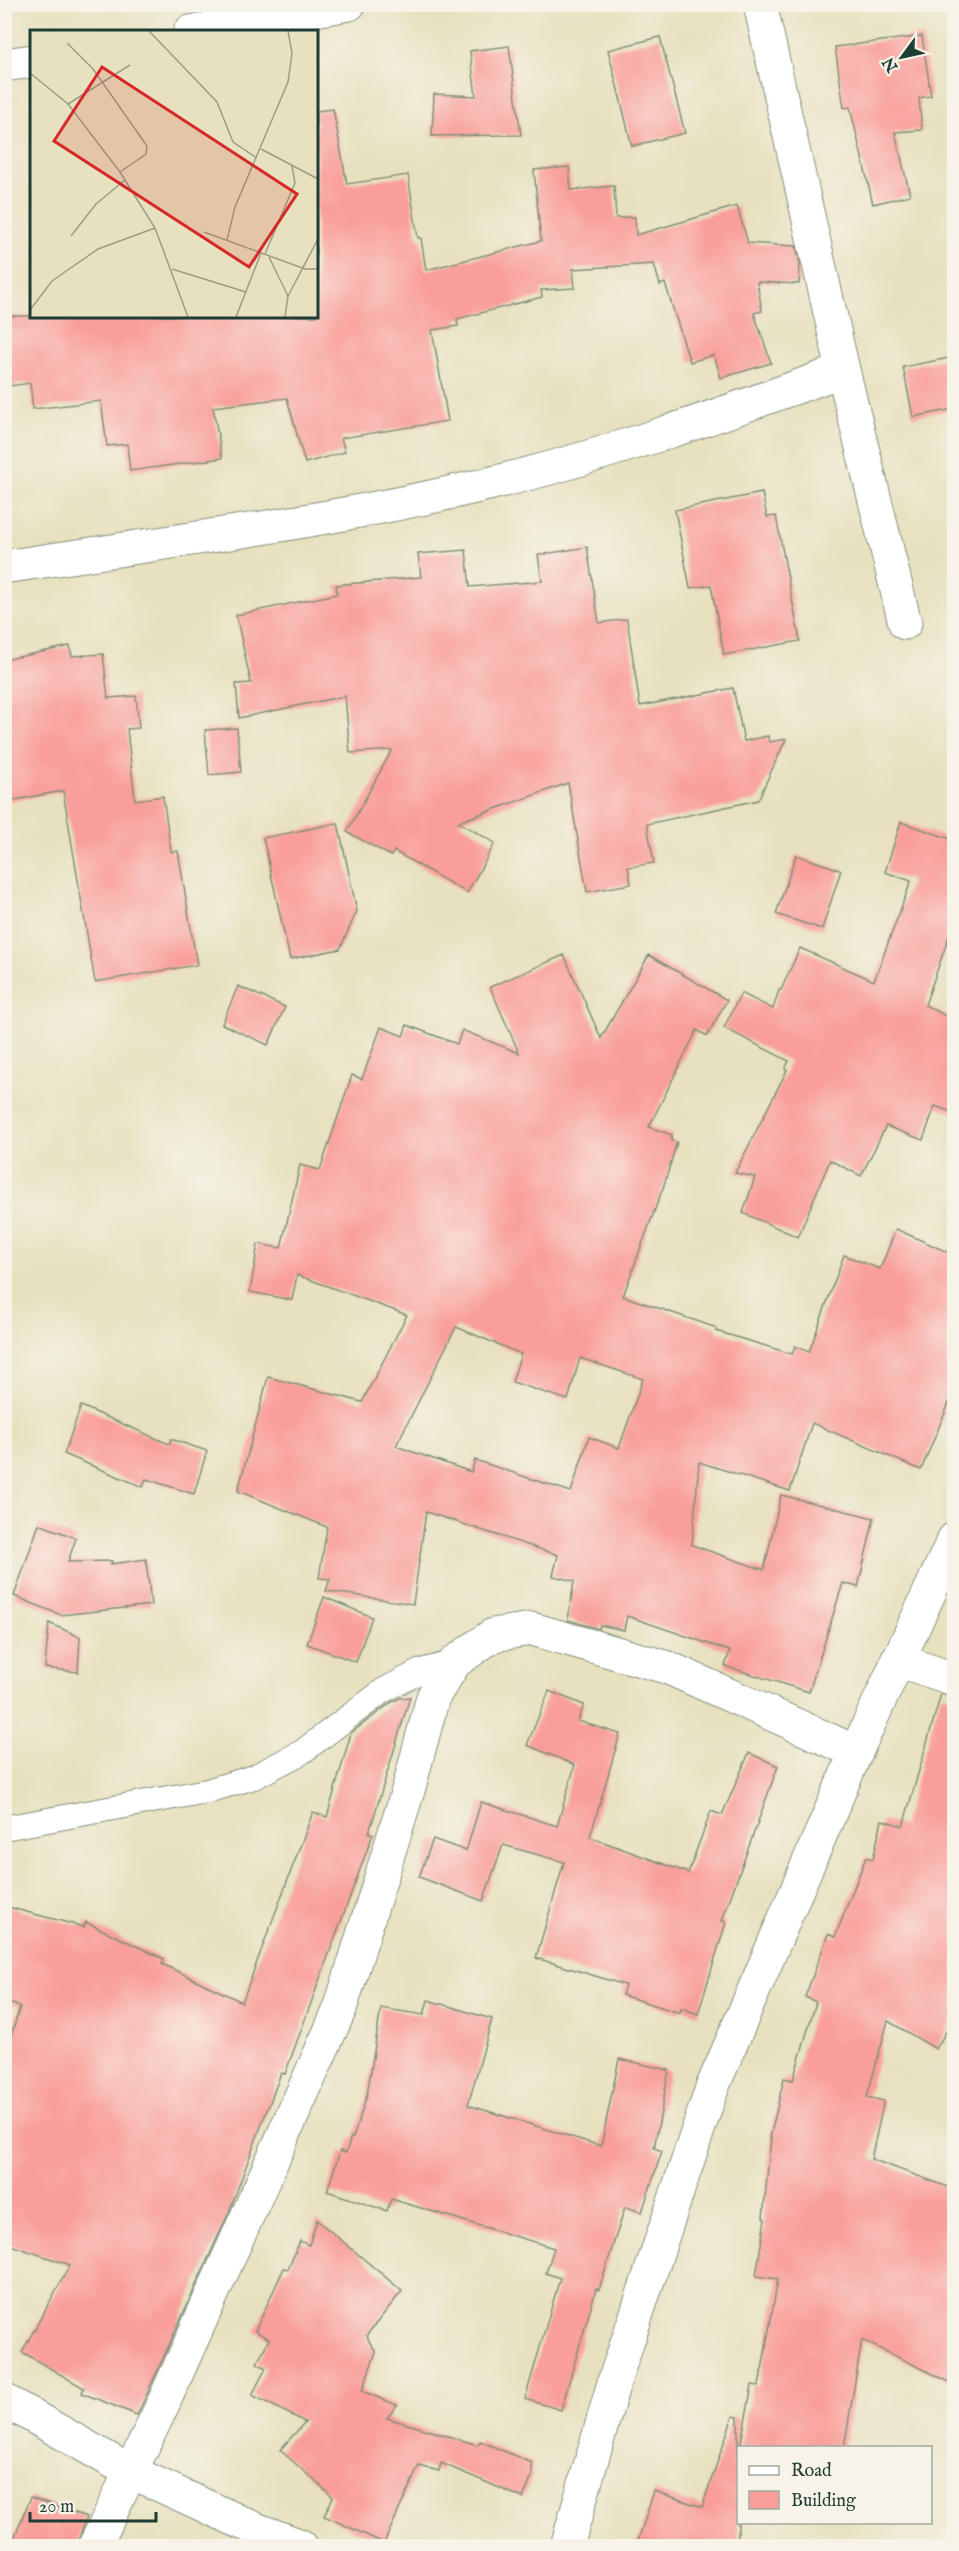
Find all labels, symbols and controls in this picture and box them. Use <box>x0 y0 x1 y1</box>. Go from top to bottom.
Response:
north arrow <box>872 27 932 87</box>
inset map <box>30 30 318 318</box>
text: N <box>879 53 904 76</box>
legend <box>737 2446 932 2524</box>
text: Road <box>791 2460 832 2483</box>
scale bar <box>30 2485 156 2523</box>
text: Building <box>791 2490 856 2513</box>
text: 20 m <box>39 2496 74 2519</box>

